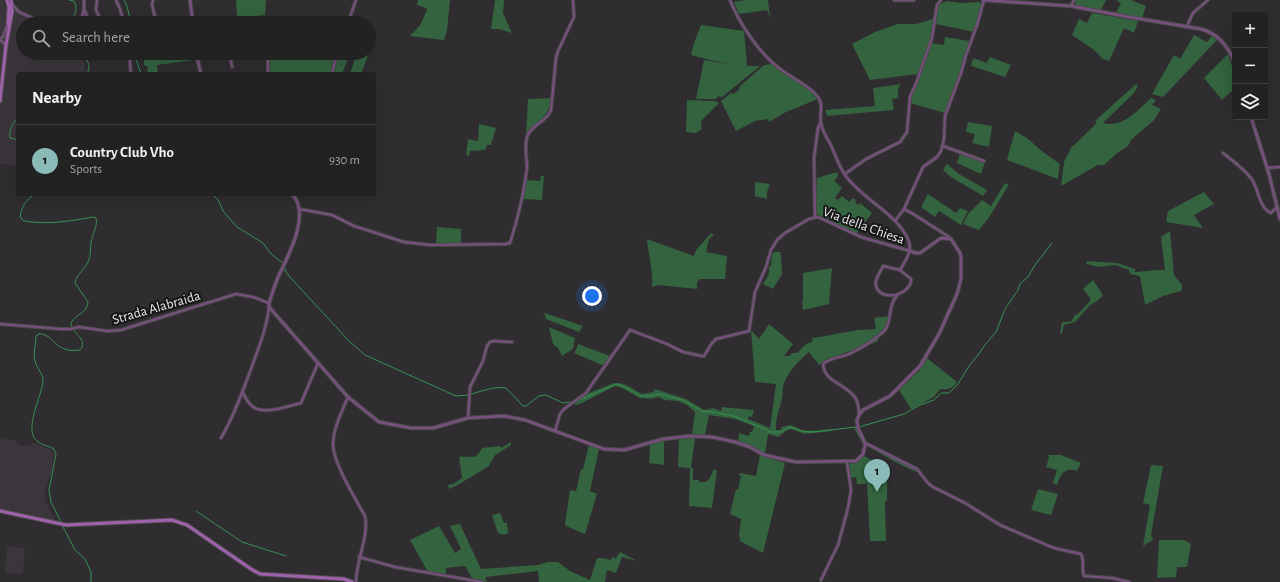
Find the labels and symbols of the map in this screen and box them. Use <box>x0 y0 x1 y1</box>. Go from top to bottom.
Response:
street label: Via della Chiesa <box>821 205 907 247</box>
your location <box>582 286 602 306</box>
street label: Strada Alabraida <box>111 289 202 327</box>
pin: 1 <box>864 459 890 492</box>

